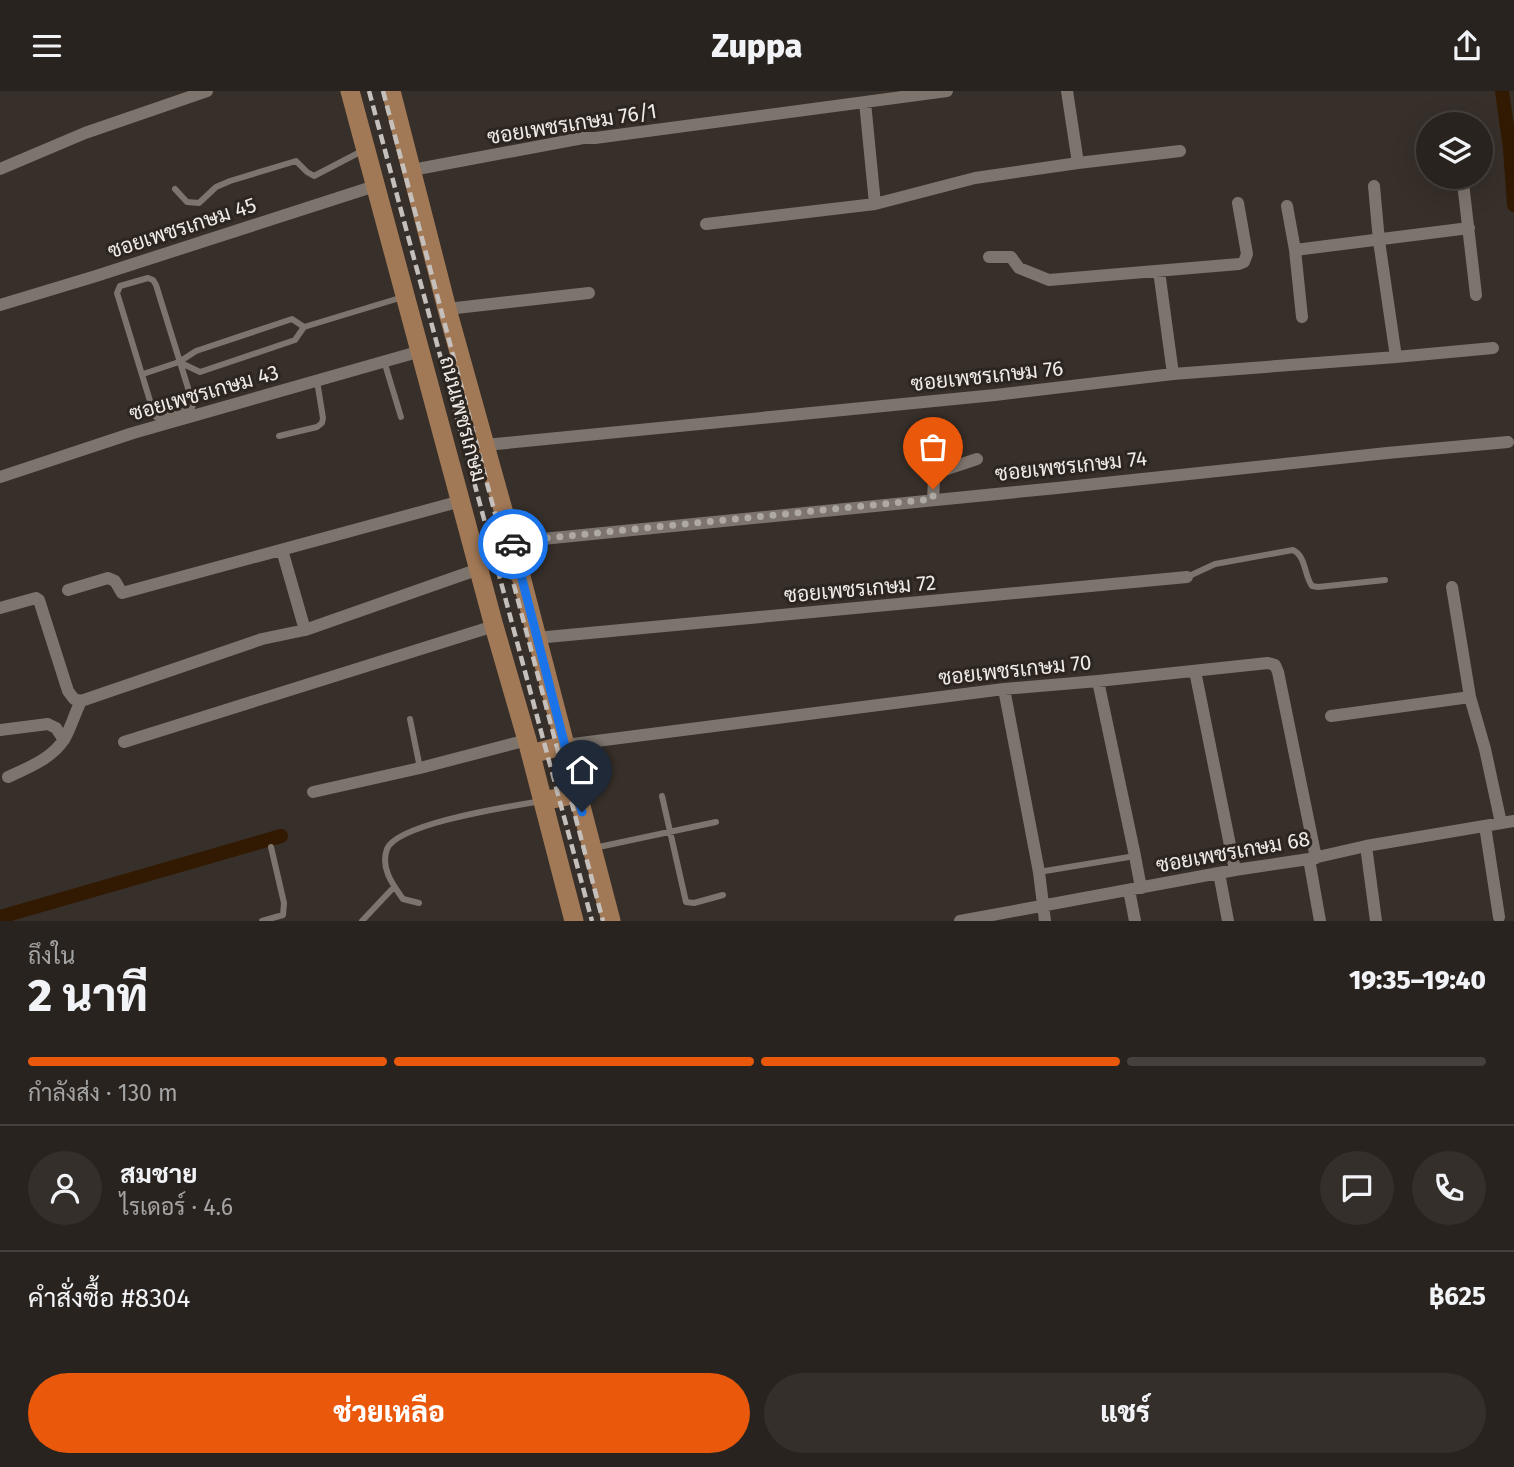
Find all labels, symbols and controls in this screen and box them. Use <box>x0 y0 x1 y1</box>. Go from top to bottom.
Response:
icon: menu <box>28 27 66 65</box>
text: Zuppa <box>712 27 802 65</box>
icon: share <box>1448 27 1486 65</box>
street label: ซอยเพชรเกษม 76/1 <box>485 98 659 150</box>
map controls <box>1416 112 1493 189</box>
button: layers <box>1416 112 1493 189</box>
street label: ซอยเพชรเกษม 45 <box>104 192 260 264</box>
street label: ถนนเพชรเกษม <box>434 353 492 485</box>
street label: ซอยเพชรเกษม 76 <box>909 355 1065 397</box>
street label: ซอยเพชรเกษม 43 <box>126 359 282 427</box>
pin <box>903 417 963 489</box>
icon: bag <box>914 428 952 466</box>
street label: ซอยเพชรเกษม 74 <box>994 445 1148 487</box>
courier <box>478 509 548 579</box>
icon: car <box>494 525 532 563</box>
street label: ซอยเพชรเกษม 72 <box>783 569 937 609</box>
street label: ซอยเพชรเกษม 70 <box>937 649 1093 691</box>
pin <box>552 740 612 812</box>
icon: home <box>563 751 601 789</box>
street label: ซอยเพชรเกษม 68 <box>1154 826 1312 878</box>
text: ถึงใน <box>28 942 75 970</box>
text: 19:35–19:40 <box>1349 965 1486 996</box>
text: 2 นาที <box>28 968 148 1023</box>
text: กำลังส่ง · 130 m <box>28 1079 178 1107</box>
button: person <box>28 1151 102 1225</box>
button: chat <box>1320 1151 1394 1225</box>
button: phone <box>1412 1151 1486 1225</box>
text: สมชาย <box>120 1159 197 1190</box>
text: ไรเดอร์ · 4.6 <box>120 1193 233 1221</box>
text: ฿625 <box>1429 1281 1486 1312</box>
text: คำสั่งซื้อ #8304 <box>28 1283 190 1314</box>
button: ช่วยเหลือ <box>28 1373 750 1453</box>
button: แชร์ <box>764 1373 1486 1453</box>

